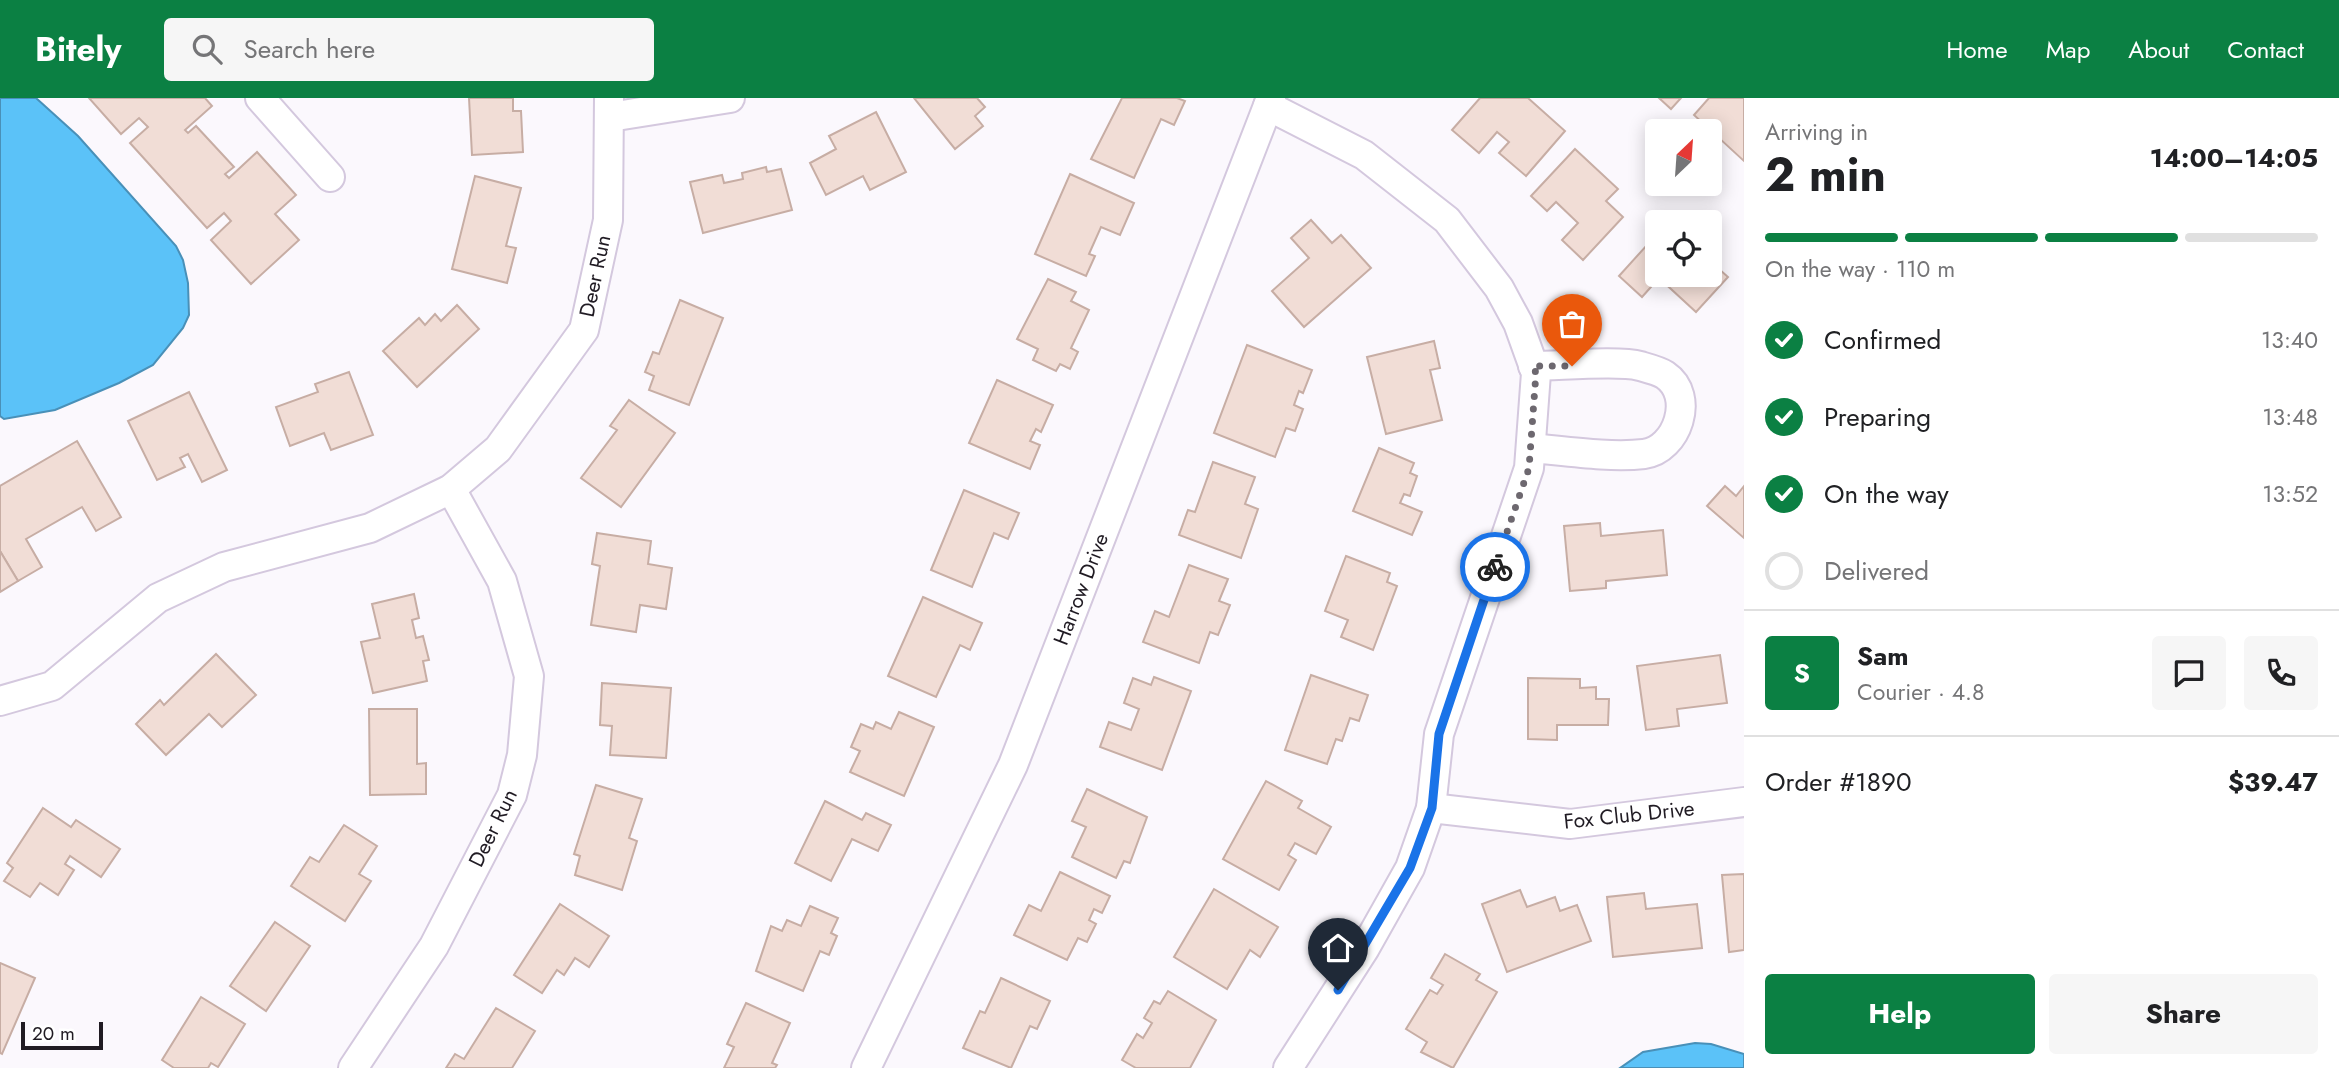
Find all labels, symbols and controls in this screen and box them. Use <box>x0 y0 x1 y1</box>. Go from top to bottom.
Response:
search box <box>164 18 654 81</box>
text: Bitely <box>35 26 122 73</box>
icon: search <box>188 30 226 68</box>
text: Search here <box>244 30 375 68</box>
text: Home <box>1946 32 2008 67</box>
text: Map <box>2046 32 2090 67</box>
text: About <box>2128 32 2189 67</box>
text: Contact <box>2227 32 2304 67</box>
text: Arriving in <box>1765 115 1868 149</box>
north arrow <box>1645 119 1722 196</box>
map controls <box>1645 119 1722 287</box>
text: 14:00–14:05 <box>2150 139 2318 177</box>
text: 2 min <box>1765 142 1886 208</box>
button: locate <box>1645 210 1722 287</box>
street label: Deer Run <box>572 232 618 320</box>
text: On the way · 110 m <box>1765 252 1955 286</box>
pin <box>1542 294 1602 366</box>
icon: bag <box>1553 305 1591 343</box>
icon: check <box>1765 321 1803 359</box>
text: Confirmed <box>1824 321 1941 359</box>
text: 13:40 <box>2261 323 2318 357</box>
icon: check <box>1765 398 1803 436</box>
text: Preparing <box>1824 398 1931 436</box>
text: 13:48 <box>2262 400 2318 434</box>
icon: check <box>1765 475 1803 513</box>
text: On the way <box>1824 475 1949 513</box>
text: 13:52 <box>2262 477 2318 511</box>
street label: Harrow Drive <box>1046 529 1116 649</box>
courier <box>1460 532 1530 602</box>
icon: bike <box>1476 548 1514 586</box>
text: Delivered <box>1824 552 1929 590</box>
button: chat <box>2152 636 2226 710</box>
button: phone <box>2244 636 2318 710</box>
text: Sam <box>1857 637 1909 675</box>
text: S <box>1794 654 1810 692</box>
text: Courier · 4.8 <box>1857 675 1985 709</box>
text: Order #1890 <box>1765 763 1912 801</box>
text: $39.47 <box>2228 763 2318 801</box>
street label: Deer Run <box>461 784 525 872</box>
street label: Fox Club Drive <box>1562 793 1696 837</box>
pin <box>1308 918 1368 990</box>
icon: home <box>1319 929 1357 967</box>
button: Help <box>1765 974 2035 1054</box>
button: Share <box>2049 974 2318 1054</box>
scale bar <box>21 1019 103 1051</box>
text: 20 m <box>32 1020 75 1047</box>

